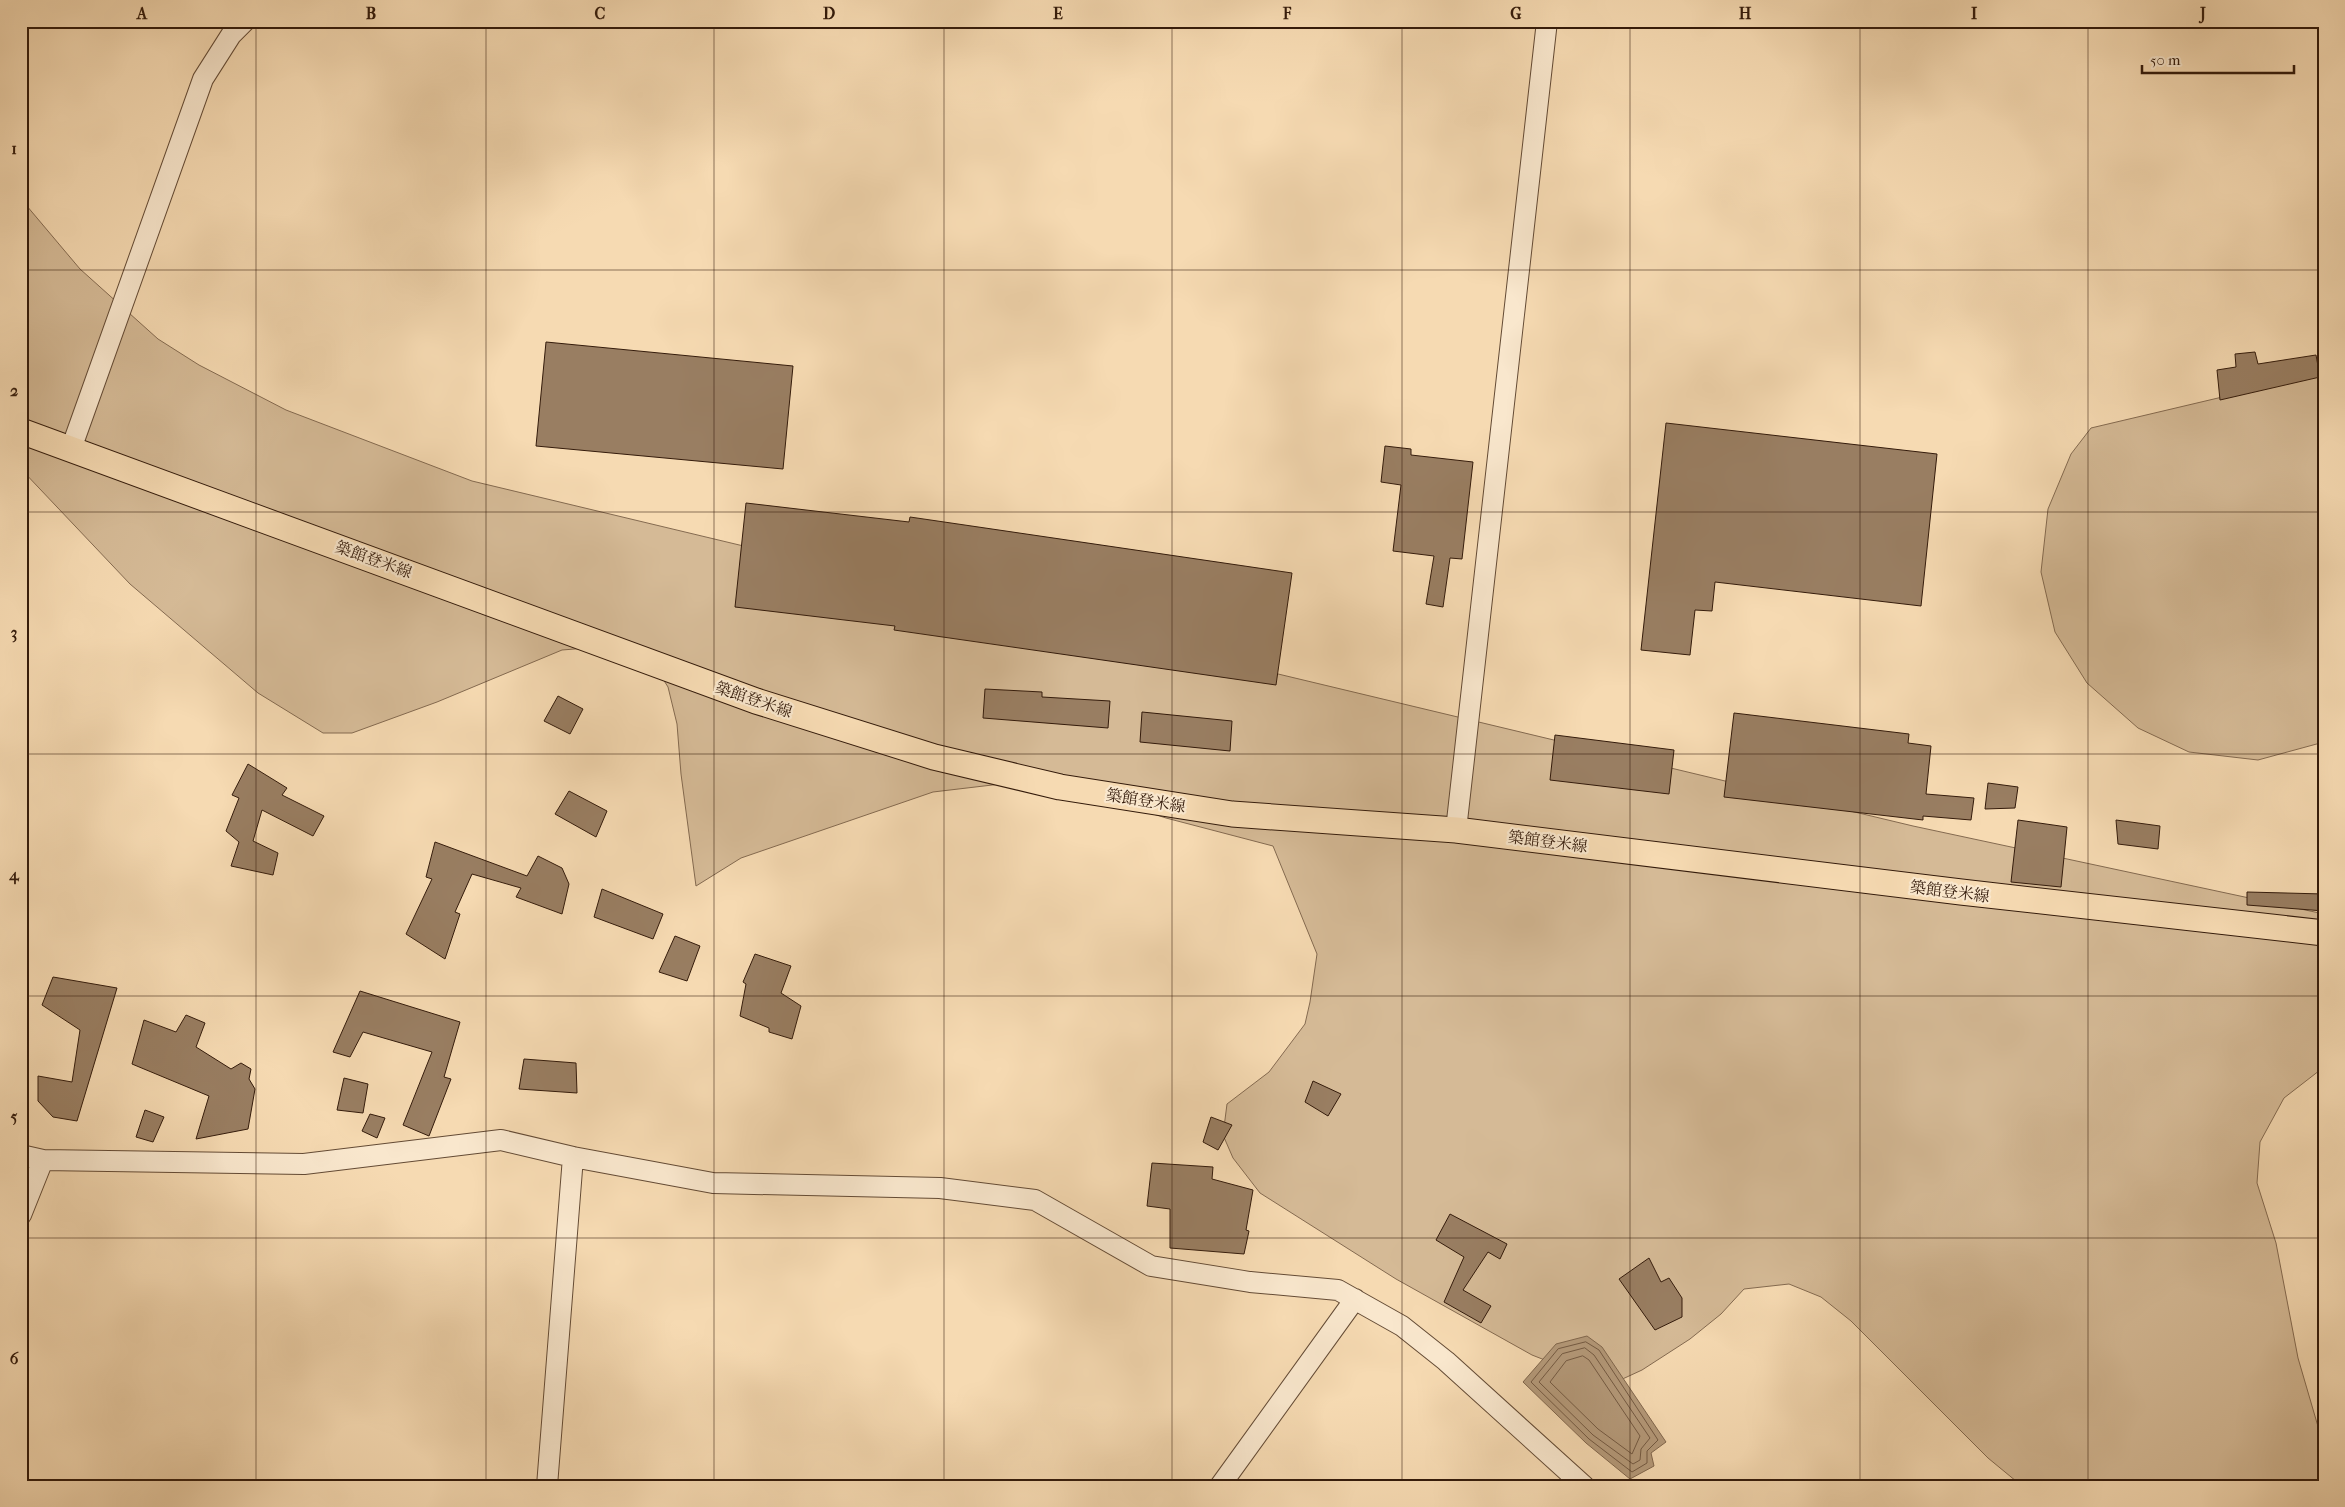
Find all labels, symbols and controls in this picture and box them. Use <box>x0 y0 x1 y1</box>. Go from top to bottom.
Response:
text: A <box>136 4 148 23</box>
text: B <box>366 4 376 23</box>
text: C <box>595 4 606 23</box>
text: D <box>823 4 835 23</box>
text: E <box>1053 4 1063 23</box>
text: F <box>1282 4 1292 23</box>
text: G <box>1510 4 1522 23</box>
text: H <box>1739 4 1752 23</box>
text: I <box>1971 4 1978 23</box>
text: J <box>2198 4 2206 24</box>
scale bar <box>2142 42 2295 74</box>
text: 50 m <box>2150 51 2181 69</box>
text: 1 <box>11 139 17 158</box>
text: 2 <box>10 381 18 400</box>
street label: 築館登米線 <box>333 537 415 582</box>
text: 3 <box>11 623 17 643</box>
street label: 築館登米線 <box>713 677 795 721</box>
street label: 築館登米線 <box>1105 785 1187 816</box>
street label: 築館登米線 <box>1507 827 1589 856</box>
text: 4 <box>8 865 20 885</box>
street label: 築館登米線 <box>1909 877 1991 906</box>
text: 5 <box>11 1107 18 1126</box>
text: 6 <box>10 1349 19 1368</box>

